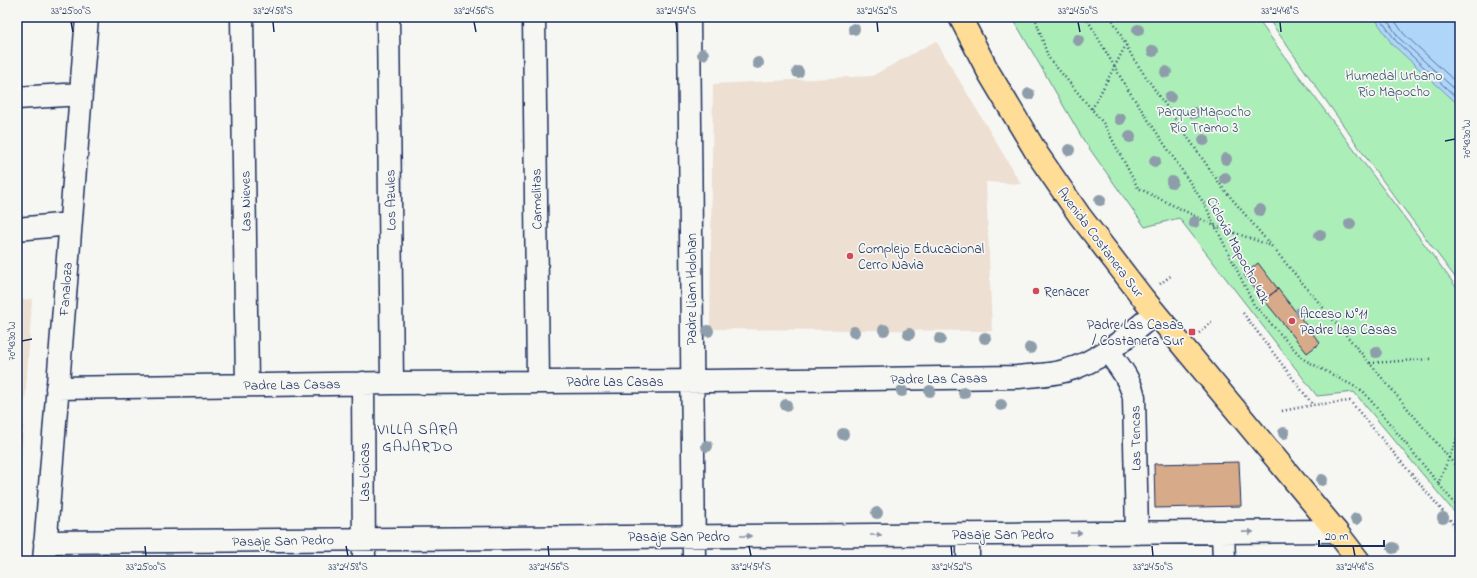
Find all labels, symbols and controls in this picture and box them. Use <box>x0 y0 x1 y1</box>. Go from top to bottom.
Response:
text: 33°25'00"S <box>51 4 92 19</box>
text: 33°24'58"S <box>253 4 293 19</box>
text: 33°24'56"S <box>454 4 495 19</box>
text: 33°24'54"S <box>656 4 696 19</box>
text: 33°24'52"S <box>857 4 898 19</box>
text: 33°24'50"S <box>1058 4 1099 19</box>
text: 33°24'48"S <box>1261 4 1299 19</box>
park label: Humedal Urbano Río Mapocho <box>1346 66 1442 103</box>
park label: Parque Mapocho Río Tramo 3 <box>1157 102 1251 139</box>
text: 70°43'30"W <box>1460 119 1475 158</box>
street label: Carmelitas <box>526 168 549 230</box>
street label: Los Azules <box>380 169 403 231</box>
street label: Las Nieves <box>235 170 258 232</box>
street label: Avenida Costanera Sur <box>1051 183 1149 303</box>
street label: Ciclovía Mapocho 42k <box>1201 193 1275 309</box>
street label: Padre Liam Holohan <box>682 233 703 345</box>
place label: Complejo Educacional Cerro Navia <box>858 239 984 276</box>
marker: Complejo Educacional Cerro Navia <box>845 251 855 261</box>
street label: Fanaloza <box>54 261 79 318</box>
place label: Renacer <box>1044 282 1090 303</box>
marker: Renacer <box>1031 286 1041 296</box>
place label: Acceso N°11 Padre Las Casas <box>1300 304 1397 341</box>
place label: Padre Las Casas / Costanera Sur <box>1087 315 1185 352</box>
marker: Acceso N°11 Padre Las Casas <box>1287 316 1297 326</box>
text: 70°43'30"W <box>5 321 20 360</box>
marker: Padre Las Casas / Costanera Sur <box>1187 327 1197 337</box>
street label: Padre Las Casas <box>890 368 988 391</box>
street label: Padre Las Casas <box>566 372 664 393</box>
street label: Padre Las Casas <box>243 374 341 397</box>
street label: Las Tencas <box>1125 405 1148 471</box>
district label: VILLA SARA GAJARDO <box>376 419 459 458</box>
street label: Las Loicas <box>355 442 376 502</box>
scale bar <box>1319 522 1384 548</box>
street label: Pasaje San Pedro <box>952 525 1054 546</box>
street label: Pasaje San Pedro <box>628 527 730 548</box>
text: 20 m <box>1325 528 1348 546</box>
one-way arrow <box>1242 529 1255 535</box>
street label: Pasaje San Pedro <box>232 530 334 553</box>
one-way arrow <box>1070 530 1083 536</box>
one-way arrow <box>870 532 883 538</box>
one-way arrow <box>740 533 753 539</box>
text: 33°25'00"S <box>126 560 167 575</box>
text: 33°24'58"S <box>328 560 368 575</box>
text: 33°24'56"S <box>529 560 570 575</box>
text: 33°24'54"S <box>731 560 771 575</box>
text: 33°24'52"S <box>932 560 973 575</box>
text: 33°24'50"S <box>1133 560 1174 575</box>
text: 33°24'48"S <box>1336 560 1374 575</box>

